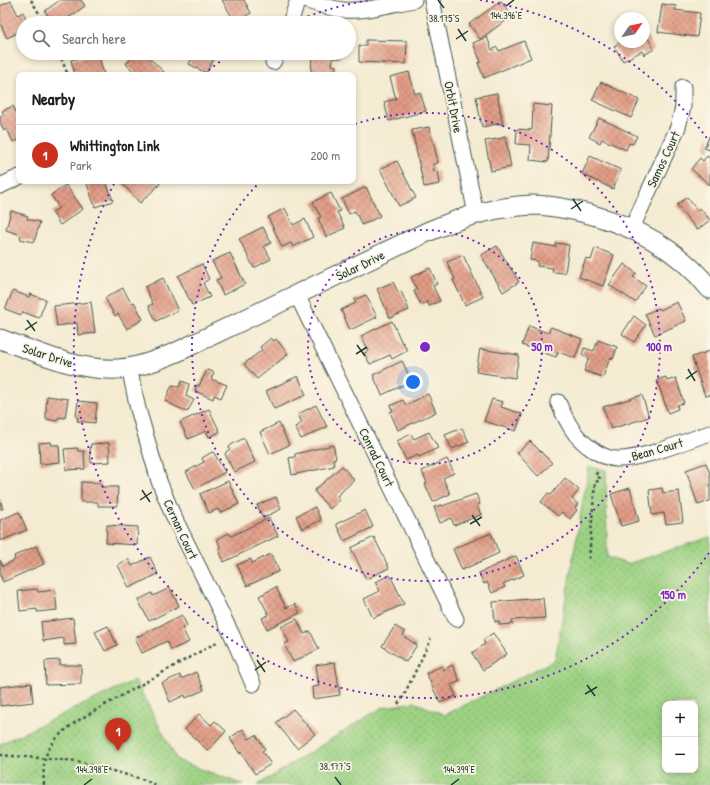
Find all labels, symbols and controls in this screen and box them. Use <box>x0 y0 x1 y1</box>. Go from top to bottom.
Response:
text: 144.396°E <box>490 9 523 22</box>
text: 38.175°S <box>429 12 460 25</box>
north arrow <box>614 12 650 48</box>
search box <box>16 16 356 60</box>
icon: search <box>30 27 52 49</box>
text: Search here <box>62 28 126 49</box>
street label: Orbit Drive <box>440 80 468 134</box>
text: Nearby <box>32 87 75 110</box>
street label: Samos Court <box>642 127 684 190</box>
text: Whittington Link <box>70 135 159 156</box>
text: 1 <box>43 146 47 164</box>
text: 200 m <box>310 146 340 164</box>
text: Park <box>70 156 92 174</box>
street label: Solar Drive <box>333 245 387 285</box>
street label: Solar Drive <box>20 338 76 372</box>
text: 50 m <box>531 338 553 355</box>
text: 100 m <box>646 338 672 355</box>
centre of rings <box>418 340 432 354</box>
your location <box>403 372 423 392</box>
street label: Conrad Court <box>355 425 399 490</box>
street label: Bean Court <box>629 433 685 465</box>
street label: Cernan Court <box>159 496 203 562</box>
text: 150 m <box>660 586 686 603</box>
map controls <box>662 701 698 773</box>
button: + <box>662 701 698 737</box>
pin: 1 <box>105 718 131 751</box>
button: − <box>662 737 698 773</box>
text: 38.177°S <box>319 760 351 773</box>
text: 144.398°E <box>76 763 109 776</box>
text: 144.399°E <box>443 763 475 776</box>

